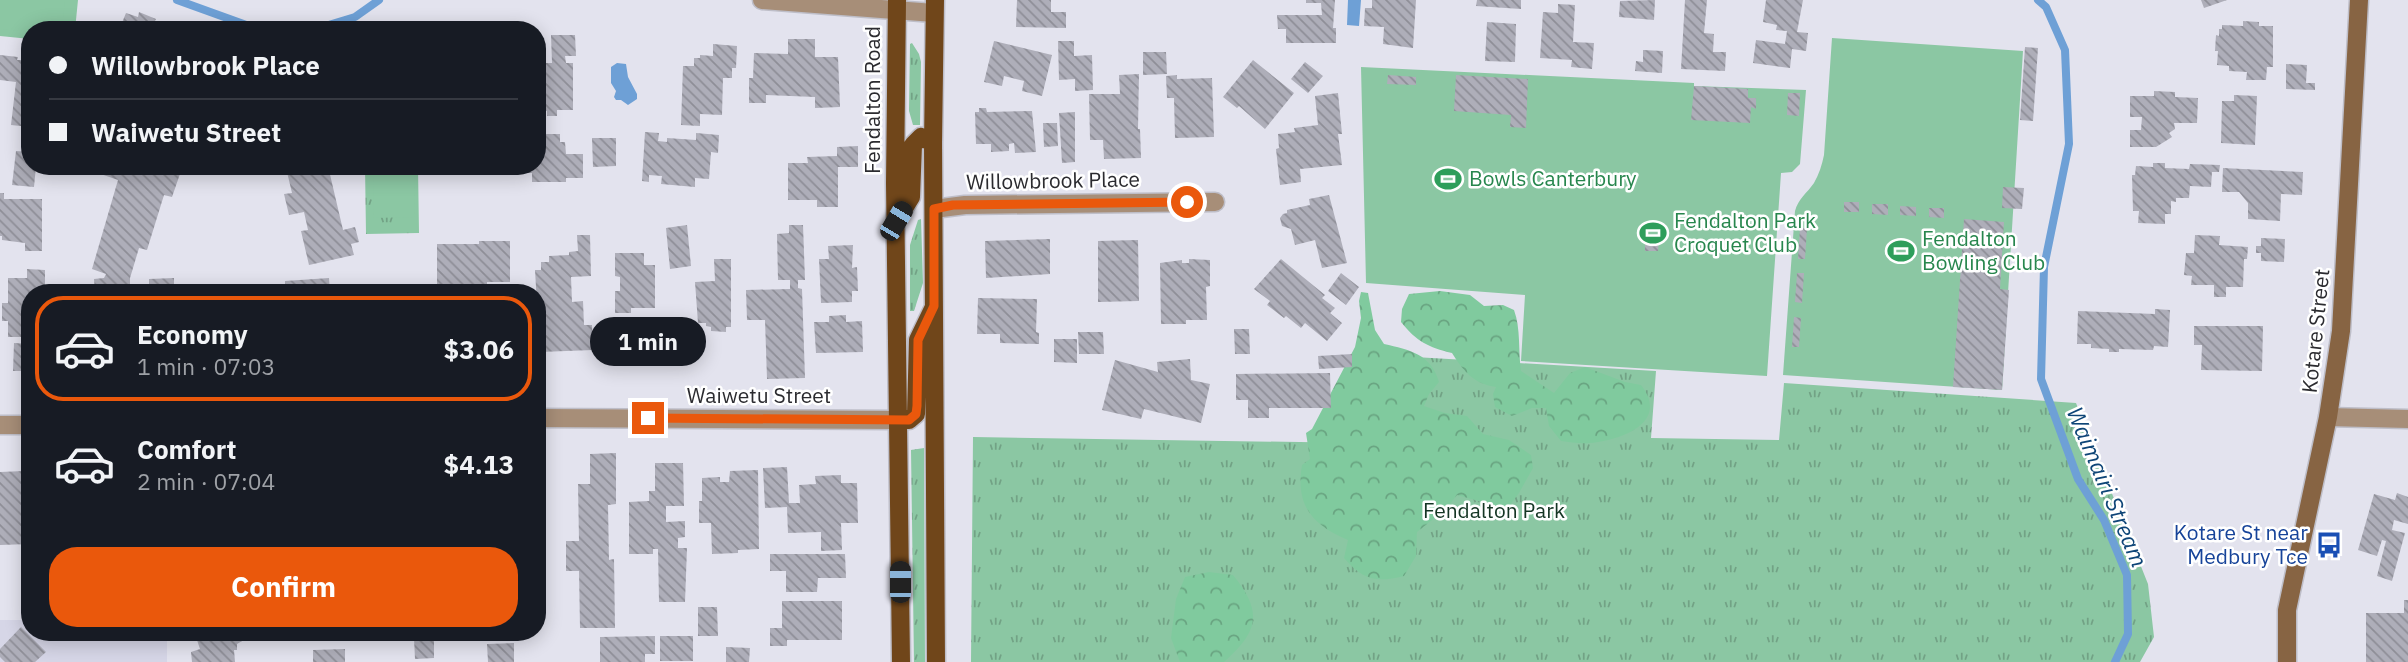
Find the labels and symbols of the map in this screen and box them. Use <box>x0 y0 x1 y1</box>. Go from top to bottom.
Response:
street label: Fendalton Road <box>858 26 886 174</box>
street label: Willowbrook Place <box>966 164 1140 196</box>
sports icon: Bowls Canterbury <box>1433 164 1463 194</box>
place label: Bowls Canterbury <box>1469 164 1637 192</box>
route start <box>1171 186 1203 218</box>
car <box>877 198 916 244</box>
place label: Fendalton Park Croquet Club <box>1674 206 1816 258</box>
sports icon: Fendalton Park Croquet Club <box>1638 218 1668 248</box>
place label: Fendalton Bowling Club <box>1922 224 2045 276</box>
sports icon: Fendalton Bowling Club <box>1886 236 1916 266</box>
street label: Kotare Street <box>2295 267 2335 394</box>
callout: 1 min <box>590 316 706 366</box>
street label: Waiwetu Street <box>687 381 831 409</box>
route end <box>632 402 664 434</box>
water label: Waimairi Stream <box>2061 402 2155 571</box>
park label: Fendalton Park <box>1423 496 1565 524</box>
place label: Kotare St near Medbury Tce <box>2174 518 2308 570</box>
bus stop icon: Kotare St near Medbury Tce <box>2314 530 2344 560</box>
car <box>890 561 911 603</box>

